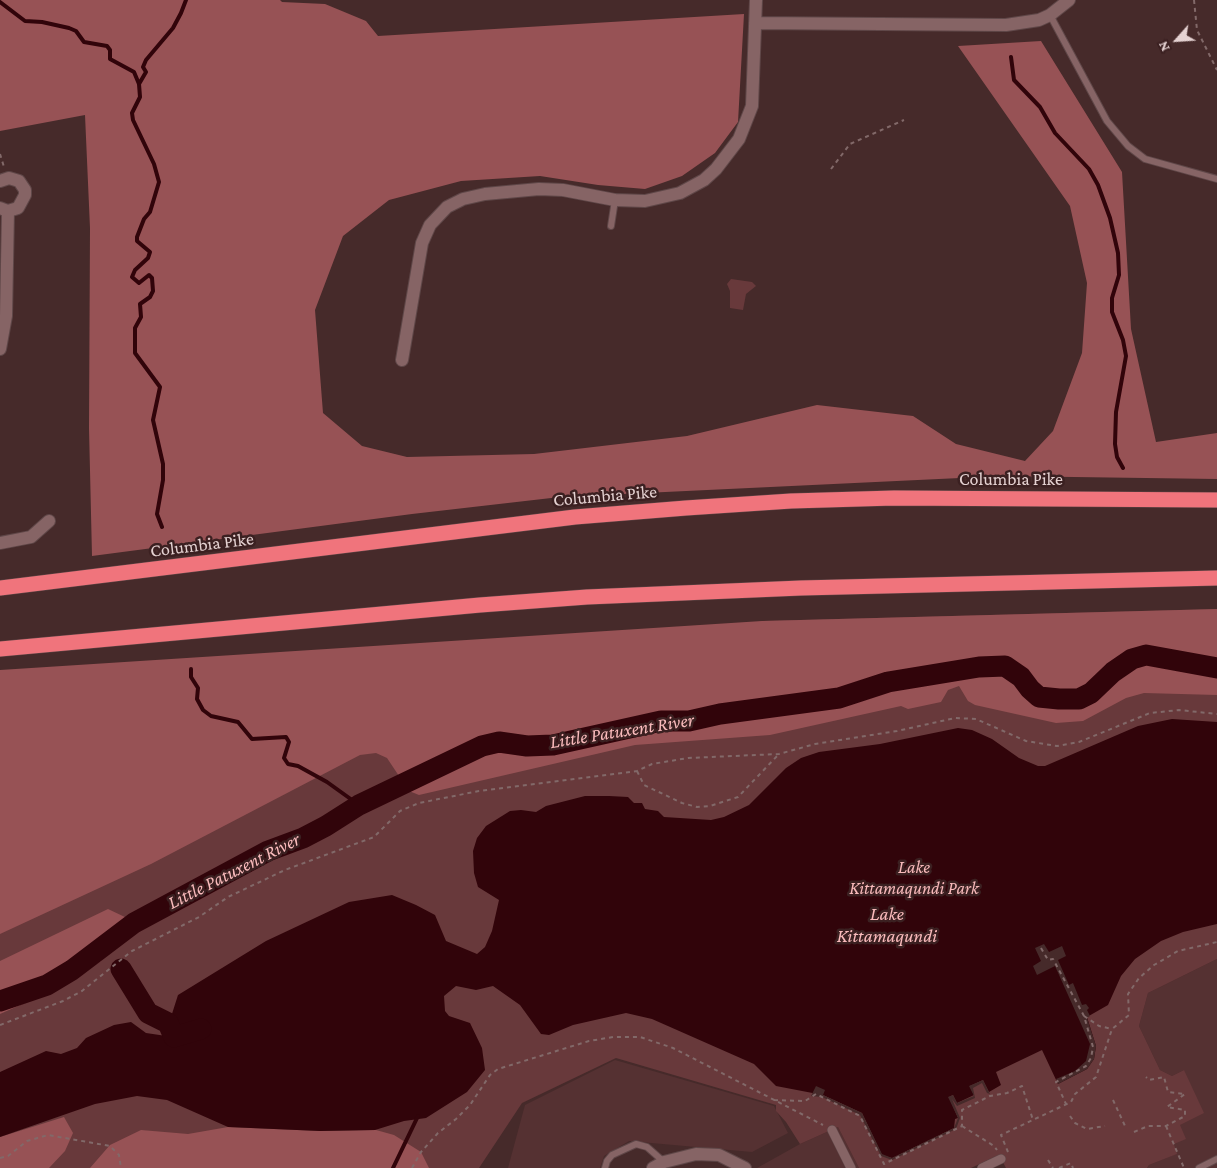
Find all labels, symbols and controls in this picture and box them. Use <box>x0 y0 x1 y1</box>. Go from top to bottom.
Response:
north arrow <box>1152 15 1202 65</box>
text: N <box>1154 39 1173 54</box>
street label: Columbia Pike <box>959 468 1063 490</box>
street label: Columbia Pike <box>552 481 658 511</box>
street label: Columbia Pike <box>149 528 255 562</box>
water label: Little Patuxent River <box>548 708 696 754</box>
water label: Little Patuxent River <box>164 828 304 914</box>
park label: Lake Kittamaqundi Park <box>849 856 979 899</box>
water label: Lake Kittamaqundi <box>837 903 937 947</box>

